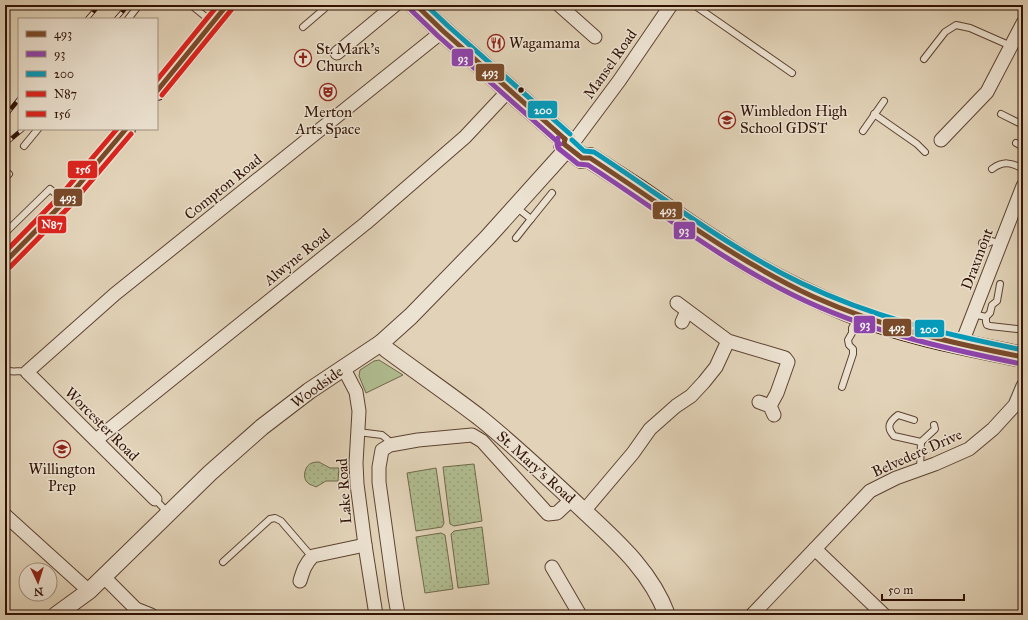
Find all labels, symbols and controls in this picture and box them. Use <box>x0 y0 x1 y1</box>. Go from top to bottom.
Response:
legend <box>18 18 158 130</box>
street label: Mansel Road <box>579 25 641 102</box>
text: 493 <box>54 27 72 41</box>
restaurant icon: Wagamama <box>486 33 506 53</box>
place label: Wagamama <box>509 34 581 52</box>
place label: St. Mark's Church <box>316 40 380 75</box>
text: 93 <box>54 47 65 61</box>
church icon: St. Mark's Church <box>293 48 313 68</box>
line badge: 93 <box>451 48 474 67</box>
text: 93 <box>458 52 468 66</box>
line badge: 493 <box>475 63 505 82</box>
text: 493 <box>482 66 498 80</box>
text: 200 <box>54 67 74 81</box>
theatre icon: Merton Arts Space <box>318 82 338 102</box>
unlabelled marker <box>516 85 526 95</box>
text: N87 <box>54 87 77 101</box>
line badge: 200 <box>527 100 558 119</box>
place label: Wimbledon High School GDST <box>740 102 848 137</box>
place label: Merton Arts Space <box>295 103 360 138</box>
text: 200 <box>534 104 553 117</box>
text: 156 <box>54 107 71 121</box>
school or university icon: Wimbledon High School GDST <box>717 110 737 130</box>
street label: Compton Road <box>181 150 266 224</box>
line badge: 156 <box>67 160 98 179</box>
text: 156 <box>75 163 92 176</box>
line badge: 493 <box>53 188 83 207</box>
text: 493 <box>60 191 76 205</box>
line badge: 493 <box>652 201 683 220</box>
text: 493 <box>660 204 676 218</box>
line badge: N87 <box>37 215 67 234</box>
text: N87 <box>41 218 63 231</box>
line badge: 93 <box>673 221 696 240</box>
street label: Alwyne Road <box>259 224 334 290</box>
text: 93 <box>679 224 689 238</box>
street label: Draxmont <box>957 225 997 292</box>
line badge: 93 <box>853 315 876 334</box>
text: 93 <box>860 318 870 332</box>
line badge: 493 <box>882 318 912 337</box>
line badge: 200 <box>914 319 945 338</box>
text: 493 <box>889 321 905 335</box>
text: 200 <box>920 323 939 336</box>
street label: Woodside <box>288 362 346 412</box>
street label: Worcester Road <box>61 383 143 465</box>
street label: Belvedere Drive <box>869 425 965 481</box>
street label: St. Mary's Road <box>493 427 579 507</box>
school or university icon: Willington Prep <box>52 439 72 459</box>
street label: Lake Road <box>333 457 355 524</box>
place label: Willington Prep <box>29 460 95 495</box>
north arrow <box>18 562 58 602</box>
scale bar <box>882 576 964 602</box>
text: 50 m <box>888 583 913 597</box>
text: N <box>33 585 44 598</box>

